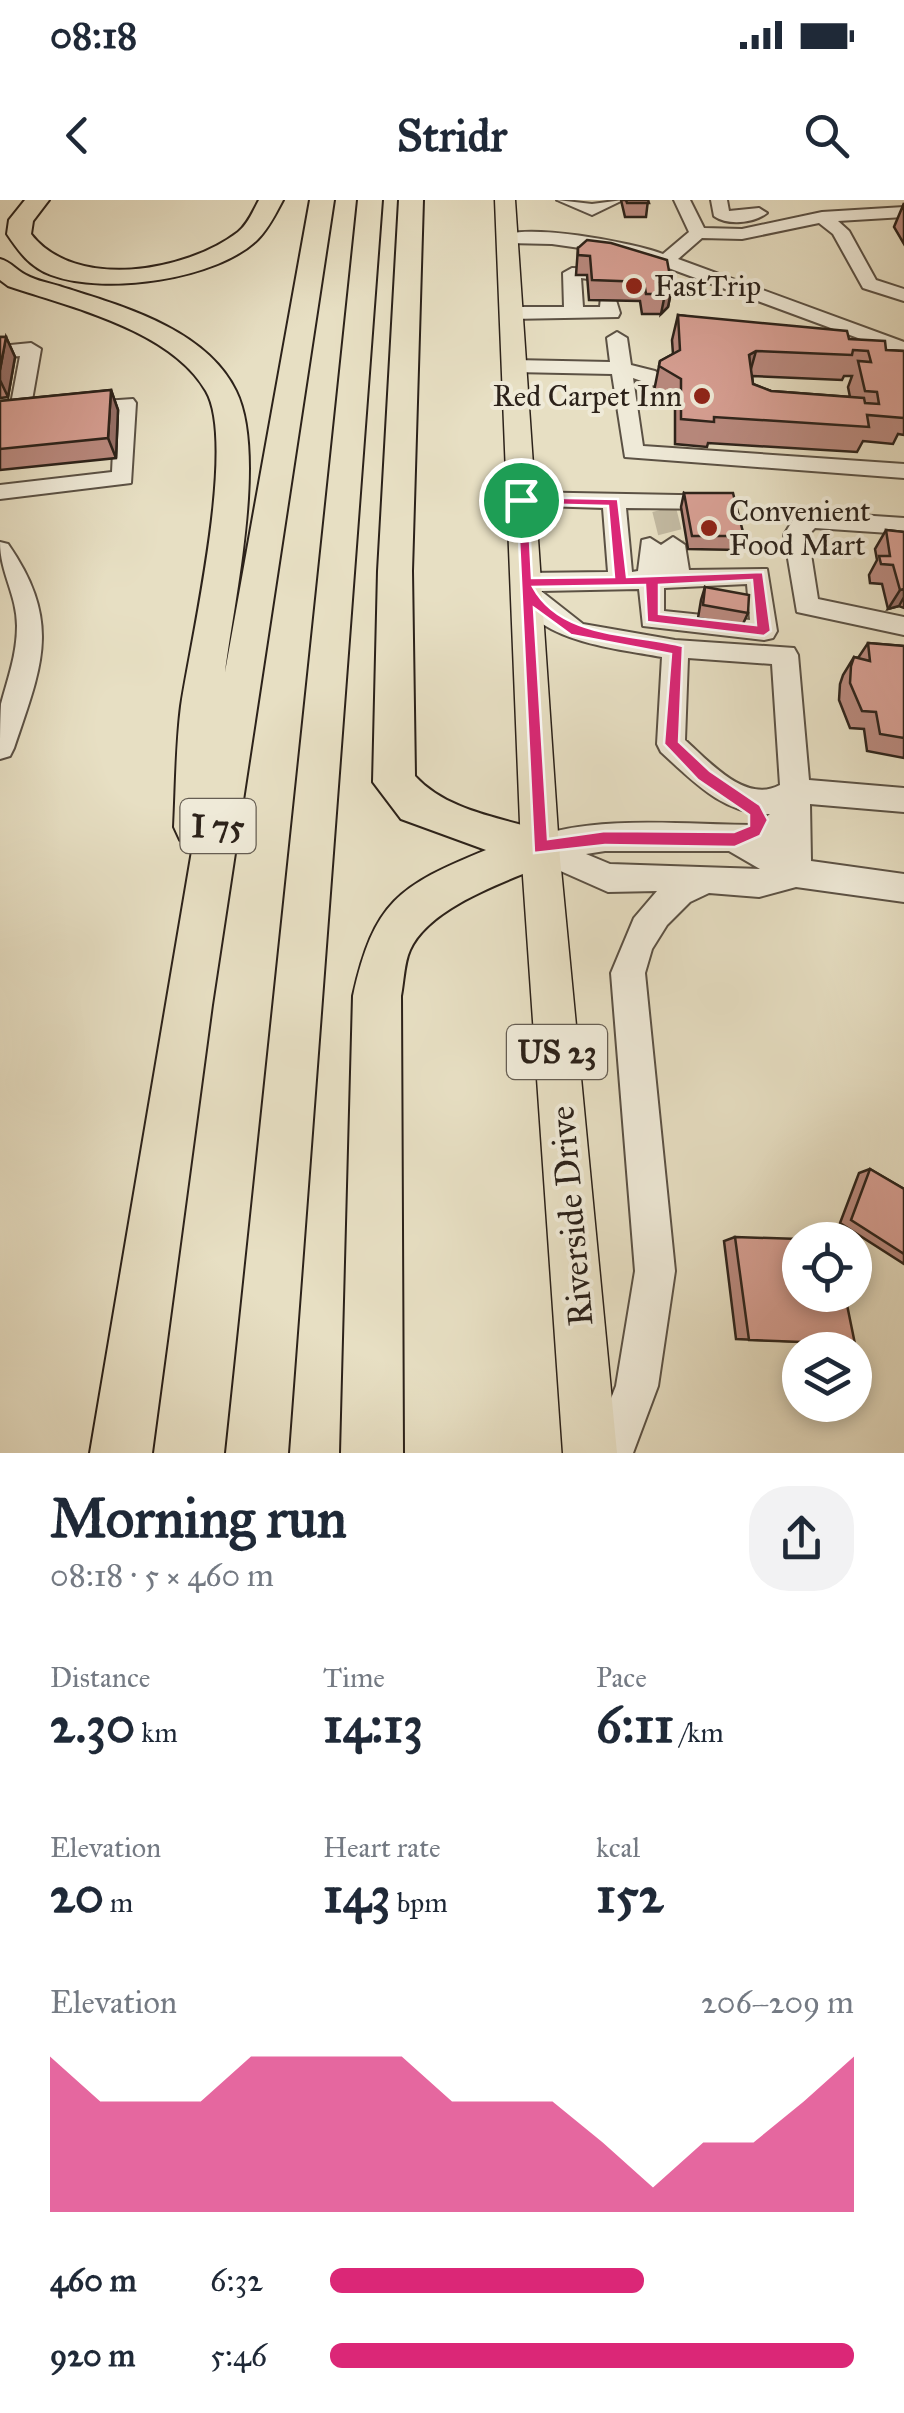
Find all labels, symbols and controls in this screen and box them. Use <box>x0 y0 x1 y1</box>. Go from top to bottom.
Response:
text: 08:18 <box>50 12 137 58</box>
icon: back <box>50 108 105 163</box>
text: Stridr <box>397 108 507 163</box>
icon: search <box>799 108 854 163</box>
place label: FastTrip <box>654 268 761 304</box>
marker: FastTrip <box>623 275 645 297</box>
place label: Red Carpet Inn <box>493 378 682 414</box>
marker: Red Carpet Inn <box>691 385 713 407</box>
pin <box>479 458 564 543</box>
icon: arrive <box>494 473 549 528</box>
place label: Convenient Food Mart <box>729 493 871 563</box>
marker: Convenient Food Mart <box>698 517 720 539</box>
road number: I 75 <box>180 799 256 853</box>
road number: US 23 <box>507 1025 607 1079</box>
street label: Riverside Drive <box>540 1104 603 1328</box>
map controls <box>782 1222 872 1422</box>
button: locate <box>782 1222 872 1312</box>
button: layers <box>782 1332 872 1422</box>
text: Morning run <box>50 1485 347 1552</box>
button: share <box>749 1486 854 1591</box>
text: 08:18 · 5 × 460 m <box>50 1556 274 1595</box>
text: Distance <box>50 1660 150 1695</box>
text: Time <box>323 1660 385 1695</box>
text: Pace <box>596 1660 647 1695</box>
text: 2.30 <box>50 1695 135 1756</box>
text: 14:13 <box>323 1695 423 1756</box>
text: 6:11 <box>596 1695 674 1756</box>
text: km <box>135 1715 178 1750</box>
text: /km <box>674 1715 724 1750</box>
text: Elevation <box>50 1830 161 1865</box>
text: Heart rate <box>323 1830 441 1865</box>
text: kcal <box>596 1830 640 1865</box>
text: 20 <box>50 1865 104 1926</box>
text: 143 <box>323 1865 391 1926</box>
text: 152 <box>596 1865 663 1926</box>
text: m <box>104 1885 133 1920</box>
text: bpm <box>391 1885 448 1920</box>
text: Elevation <box>50 1983 177 2022</box>
text: 206–209 m <box>701 1983 854 2022</box>
text: 460 m <box>50 2261 137 2300</box>
text: 6:32 <box>210 2261 263 2300</box>
text: 920 m <box>50 2336 135 2375</box>
text: 5:46 <box>210 2336 267 2375</box>

